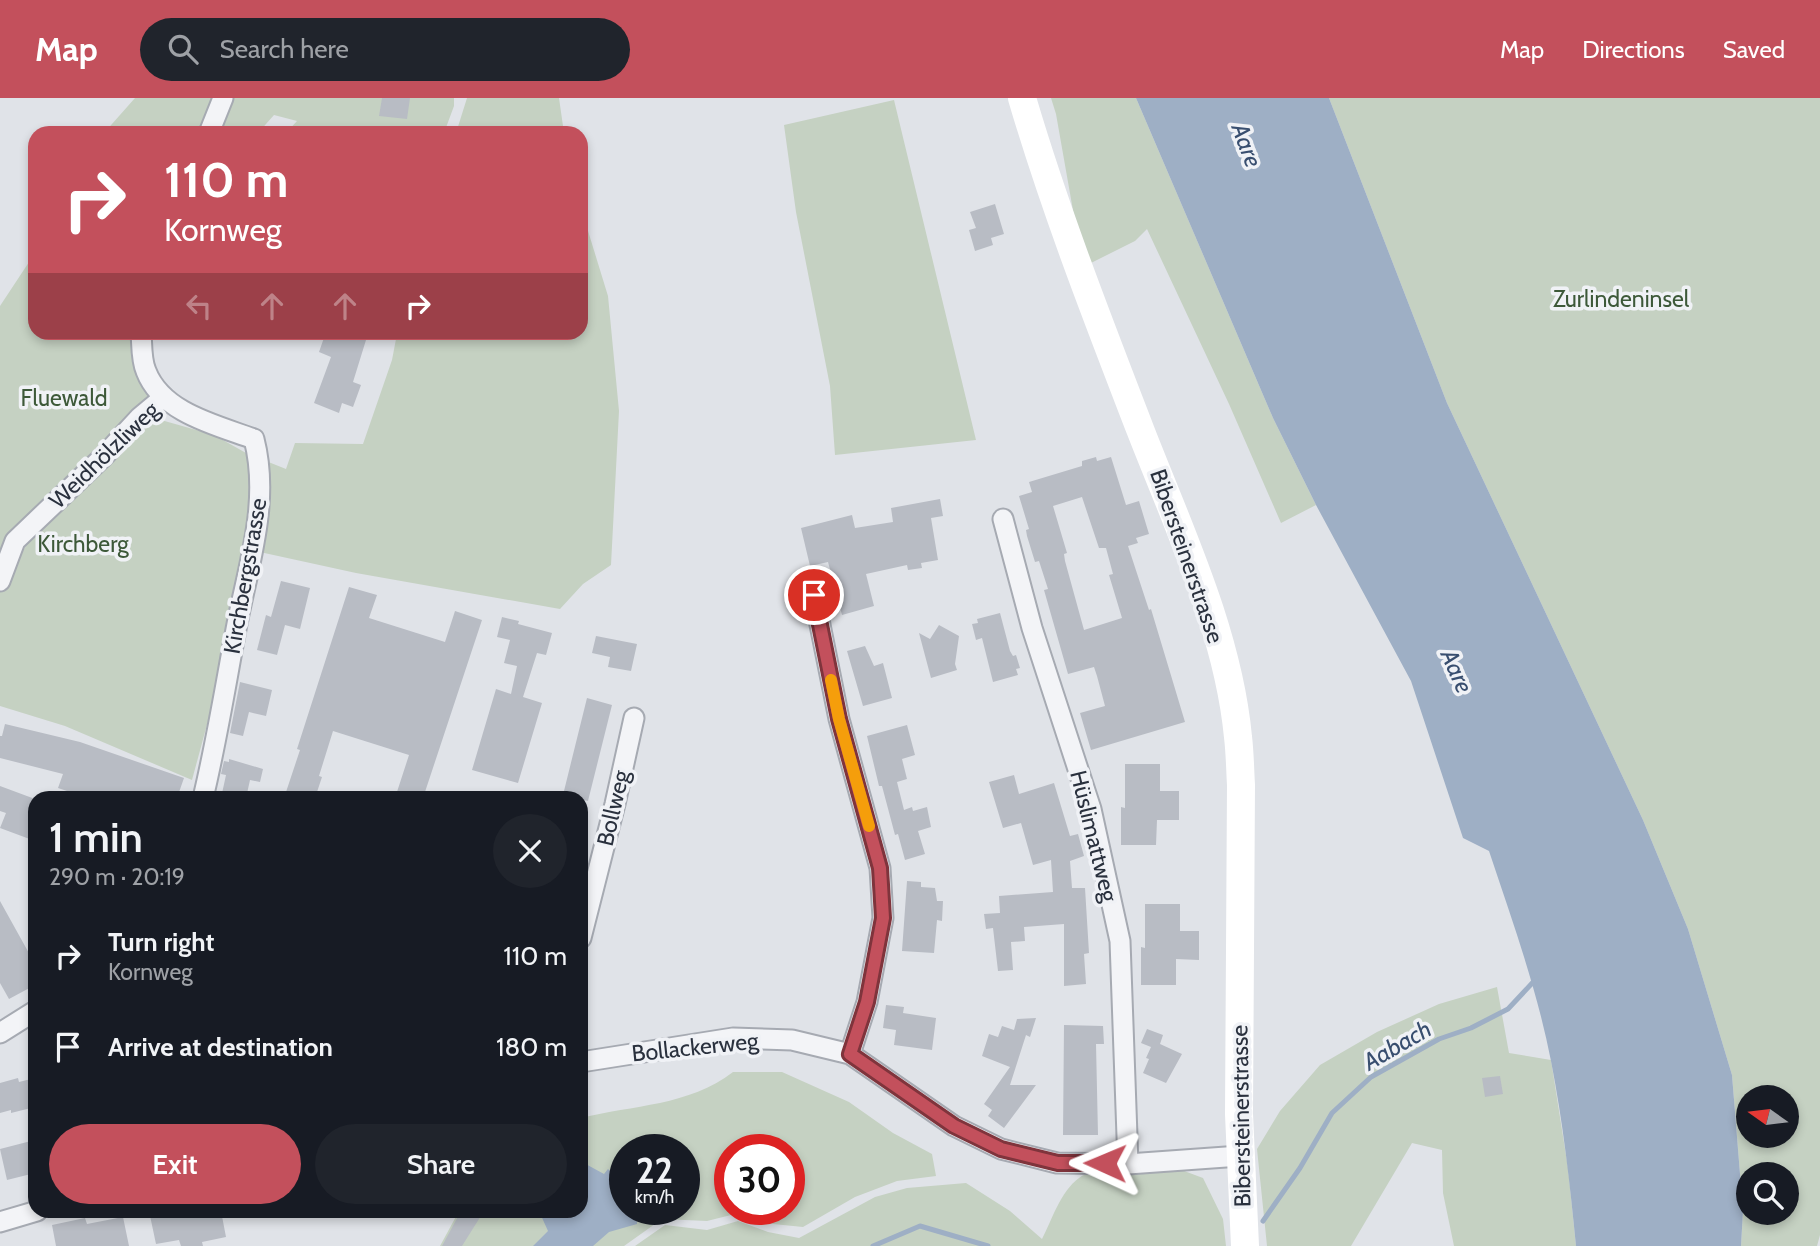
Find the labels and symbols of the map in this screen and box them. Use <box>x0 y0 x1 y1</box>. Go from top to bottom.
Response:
water label: Aare <box>1225 118 1268 171</box>
park label: Zurlindeninsel <box>1553 285 1690 313</box>
park label: Fluewald <box>21 384 108 412</box>
street label: Weidhölzliweg <box>43 395 165 514</box>
street label: Bibersteinerstrasse <box>1144 465 1230 647</box>
street label: Kirchbergstrasse <box>218 496 273 656</box>
park label: Kirchberg <box>37 530 129 558</box>
pin <box>784 565 844 625</box>
water label: Aare <box>1434 644 1479 697</box>
street label: Bollweg <box>591 767 635 849</box>
street label: Hüslimattweg <box>1064 768 1124 905</box>
water label: Aabach <box>1357 1014 1436 1077</box>
street label: Bibersteinerstrasse <box>1225 1024 1257 1207</box>
street label: Bollackerweg <box>630 1026 760 1068</box>
north arrow <box>1736 1085 1799 1148</box>
position arrow <box>1068 1126 1142 1200</box>
speed limit sign: 30 <box>714 1134 805 1225</box>

